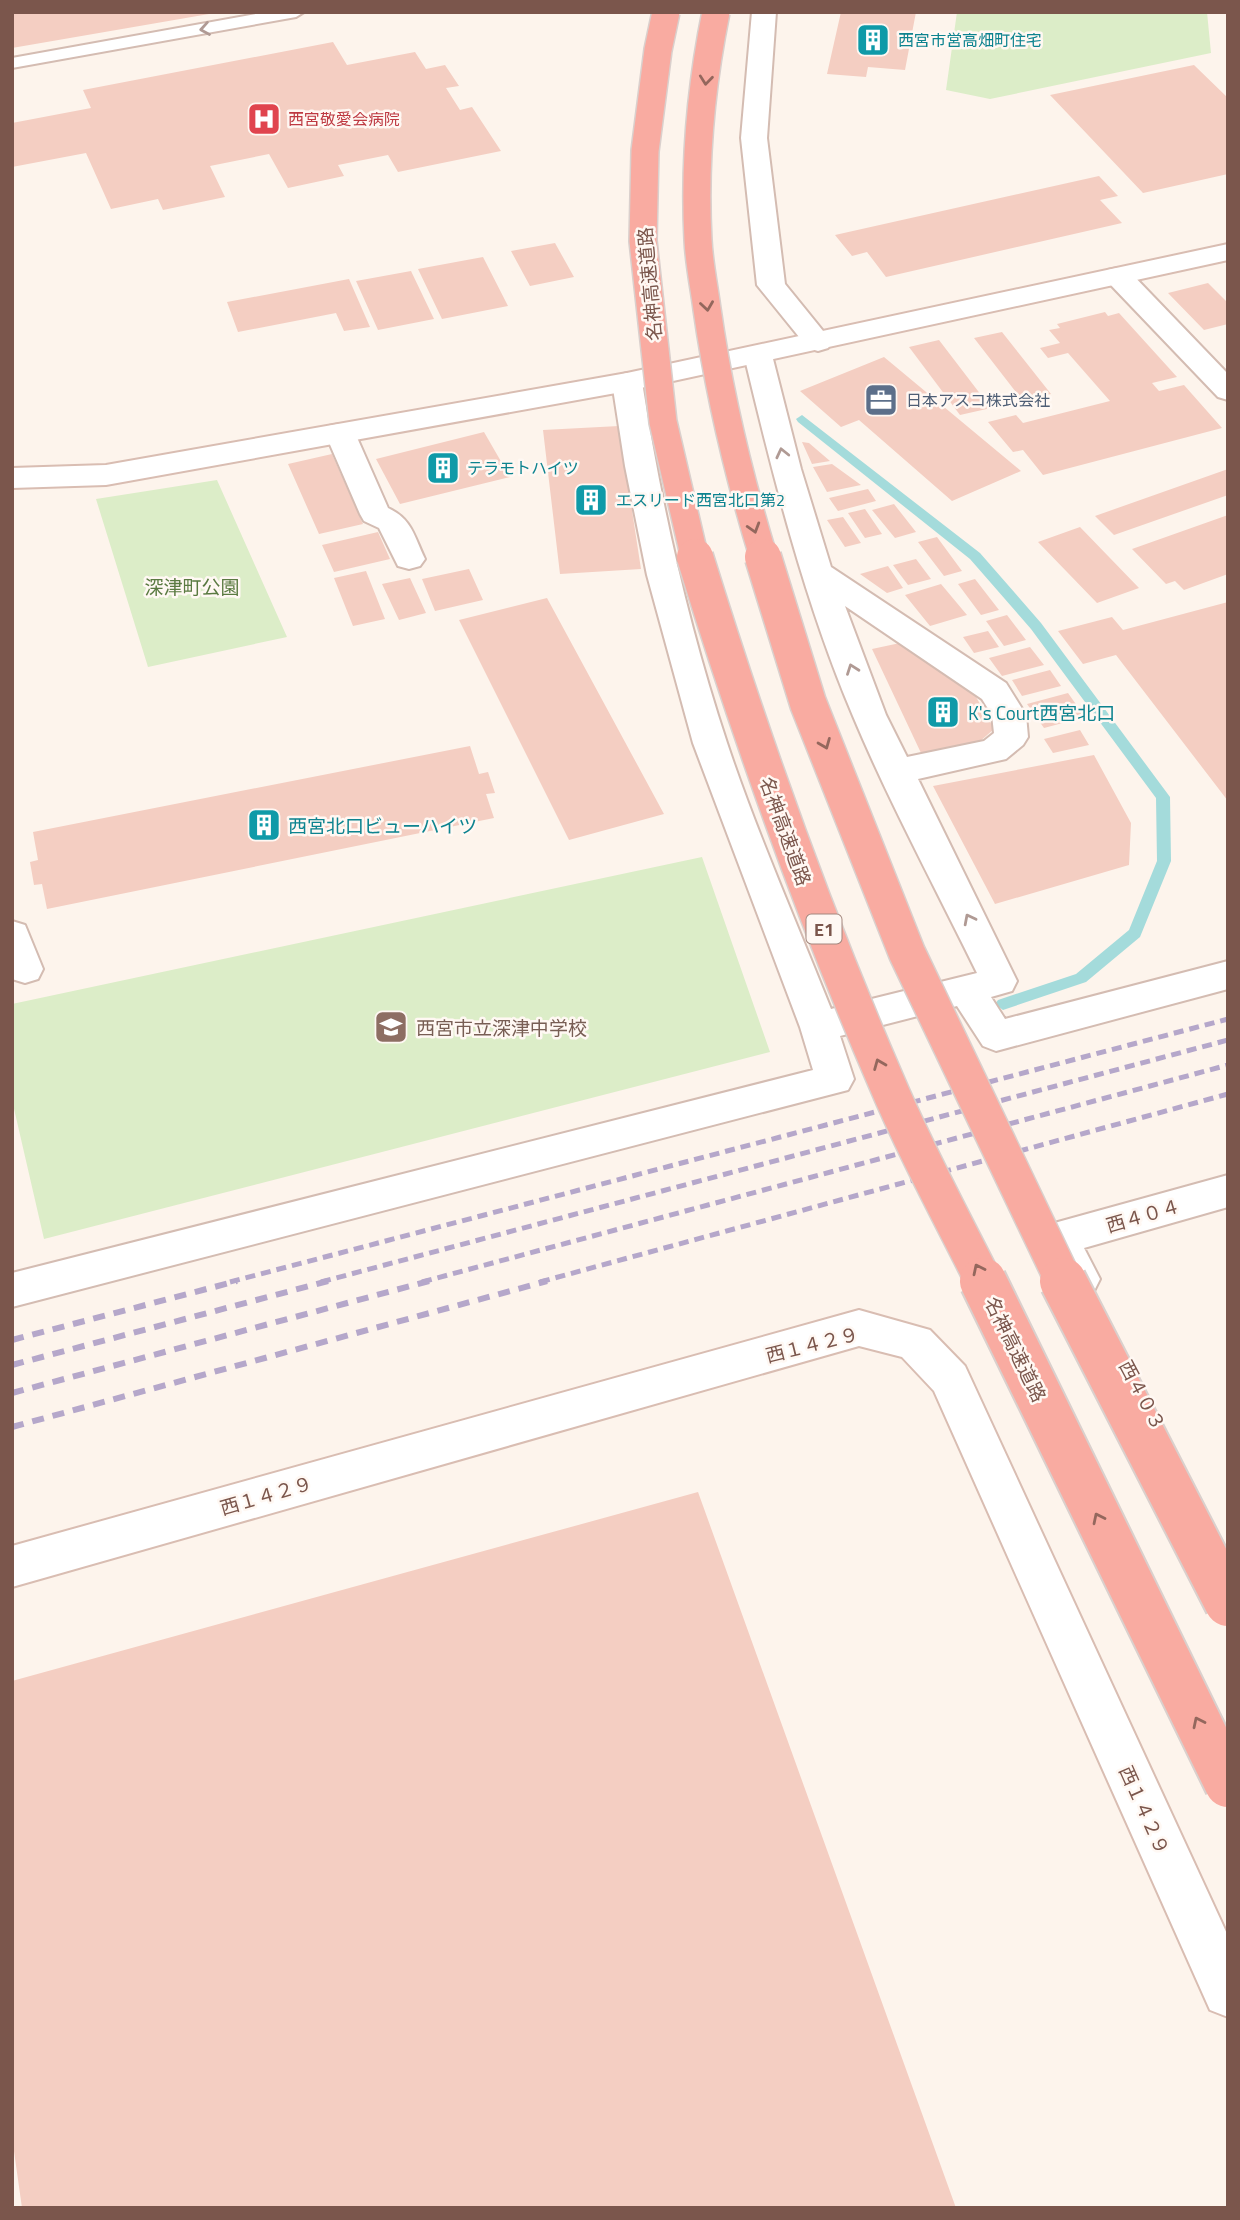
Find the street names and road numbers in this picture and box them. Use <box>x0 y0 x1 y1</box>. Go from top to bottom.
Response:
street label: 名神高速道路 <box>630 226 668 342</box>
street label: 名神高速道路 <box>753 772 819 890</box>
road number: E1 <box>806 914 842 944</box>
street label: 西４０４ <box>1102 1191 1184 1239</box>
street label: 名神高速道路 <box>978 1291 1054 1407</box>
street label: 西１４２９ <box>762 1318 862 1370</box>
street label: 西４０３ <box>1112 1355 1174 1435</box>
street label: 西１４２９ <box>216 1468 316 1522</box>
street label: 西１４２９ <box>1112 1761 1178 1859</box>

